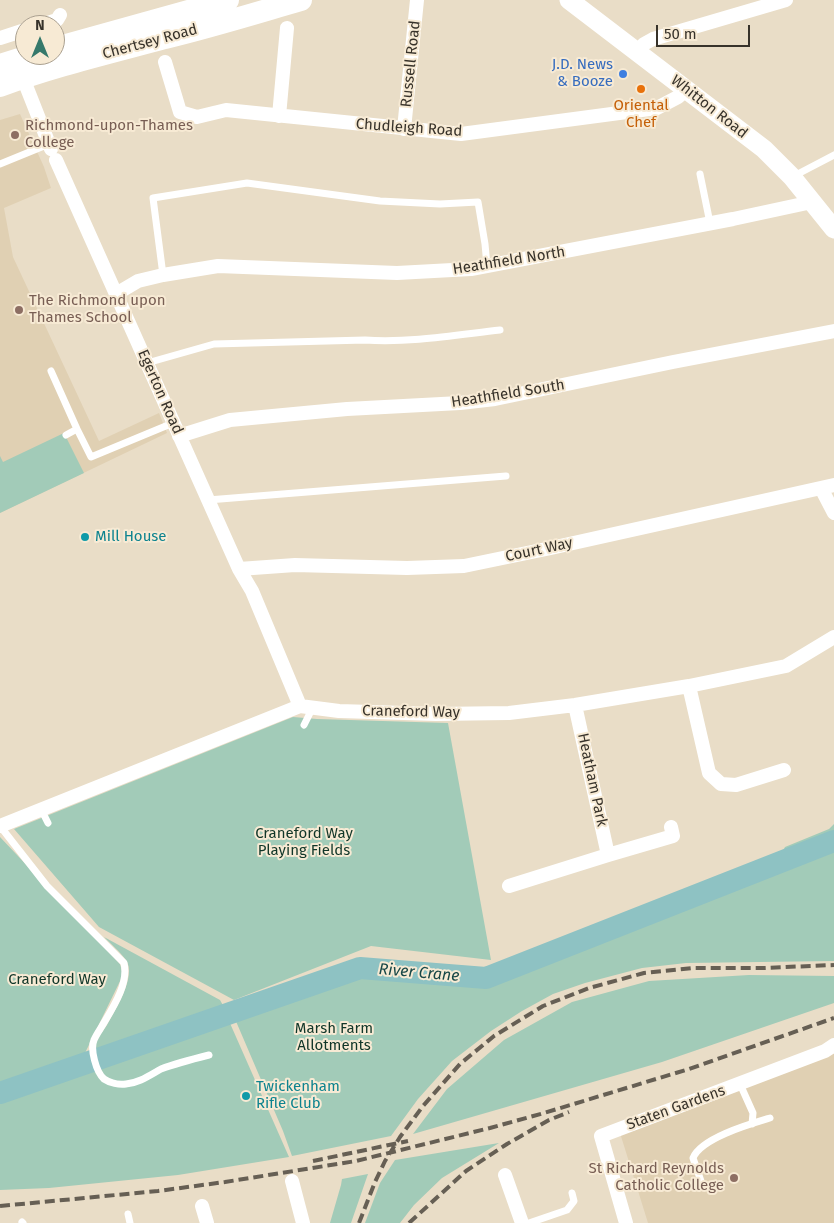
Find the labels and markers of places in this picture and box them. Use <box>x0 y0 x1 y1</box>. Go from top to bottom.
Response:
place label: J.D. News & Booze <box>552 56 613 91</box>
marker: J.D. News & Booze <box>617 68 629 80</box>
marker: Oriental Chef <box>635 83 647 95</box>
place label: Oriental Chef <box>613 97 669 132</box>
place label: Richmond-upon-Thames College <box>25 117 193 152</box>
marker: Richmond-upon-Thames College <box>9 129 21 141</box>
place label: The Richmond upon Thames School <box>29 292 165 327</box>
marker: The Richmond upon Thames School <box>13 304 25 316</box>
place label: Mill House <box>95 528 167 546</box>
marker: Mill House <box>79 531 91 543</box>
place label: Twickenham Rifle Club <box>256 1078 340 1113</box>
marker: Twickenham Rifle Club <box>240 1090 252 1102</box>
place label: St Richard Reynolds Catholic College <box>589 1160 724 1195</box>
marker: St Richard Reynolds Catholic College <box>728 1172 740 1184</box>

